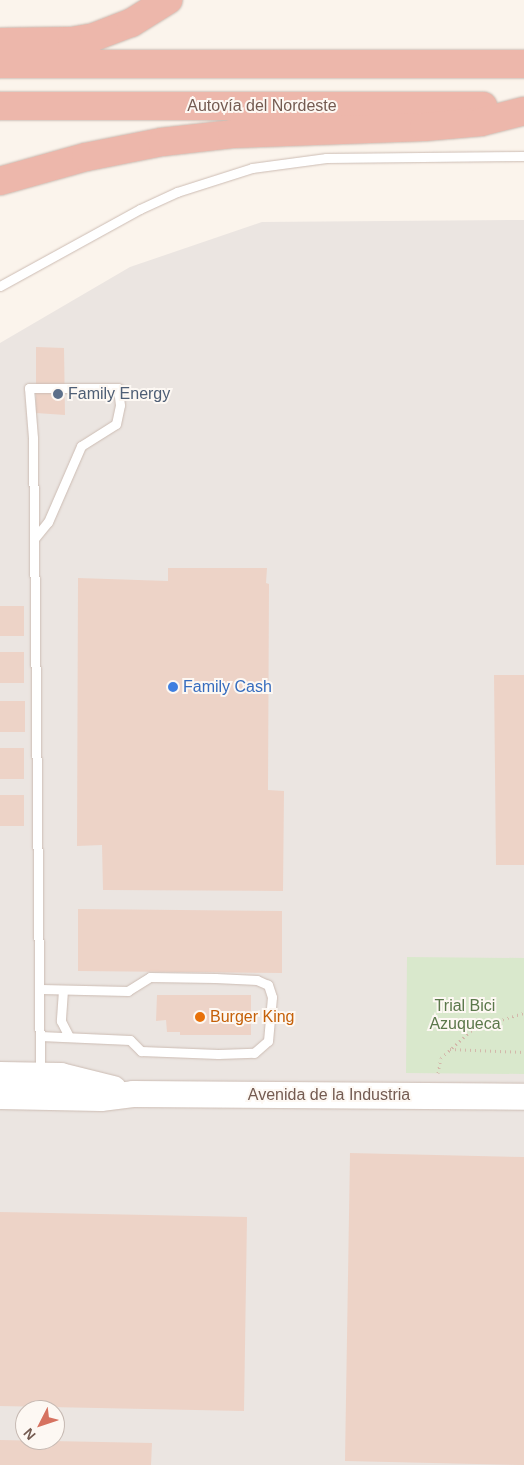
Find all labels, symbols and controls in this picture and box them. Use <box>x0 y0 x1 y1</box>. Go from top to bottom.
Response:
street label: Autovía del Nordeste <box>187 96 337 116</box>
place label: Family Energy <box>68 384 170 404</box>
marker: Family Energy <box>52 388 64 400</box>
place label: Family Cash <box>183 677 272 697</box>
marker: Family Cash <box>167 681 179 693</box>
park label: Trial Bici Azuqueca <box>429 996 501 1034</box>
place label: Burger King <box>210 1007 294 1027</box>
marker: Burger King <box>194 1011 206 1023</box>
street label: Avenida de la Industria <box>248 1085 410 1105</box>
north arrow <box>15 1400 65 1450</box>
text: N <box>20 1425 39 1443</box>

